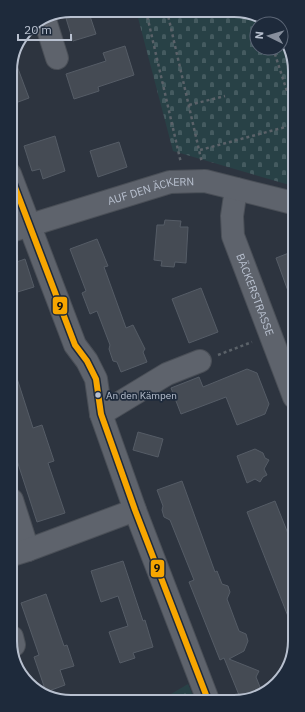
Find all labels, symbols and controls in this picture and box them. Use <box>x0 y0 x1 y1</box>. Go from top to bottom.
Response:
scale bar <box>18 16 71 42</box>
north arrow <box>249 16 289 56</box>
text: 20 m <box>24 22 52 37</box>
text: N <box>252 31 266 40</box>
street label: AUF DEN ÄCKERN <box>106 174 194 208</box>
street label: BÄCKERSTRASSE <box>233 251 277 338</box>
line badge: 9 <box>52 296 68 315</box>
text: 9 <box>57 299 64 313</box>
place label: An den Kämpen <box>106 389 177 402</box>
marker: An den Kämpen <box>93 390 103 400</box>
line badge: 9 <box>150 559 165 578</box>
text: 9 <box>154 561 161 575</box>

